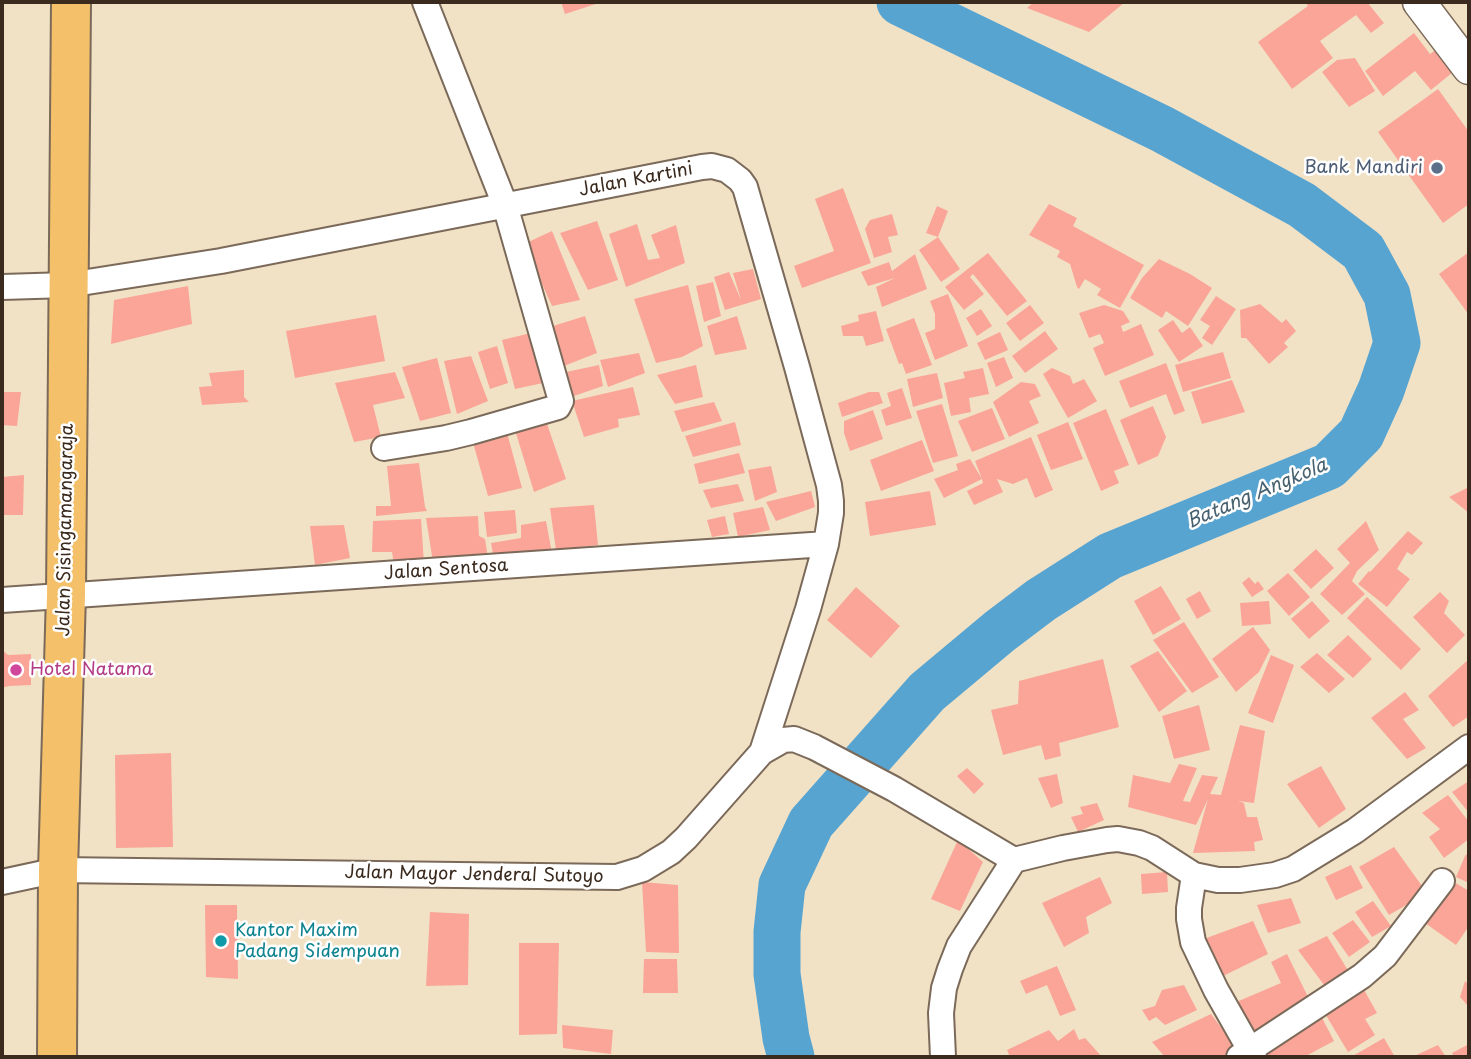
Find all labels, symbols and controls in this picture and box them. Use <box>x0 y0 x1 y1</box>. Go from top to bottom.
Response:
place label: Bank Mandiri <box>1304 157 1423 179</box>
street label: Jalan Kartini <box>577 158 695 202</box>
marker: Bank Mandiri <box>1429 160 1445 176</box>
street label: Jalan Sisingamangaraja <box>53 424 79 636</box>
water label: Batang Angkola <box>1183 454 1331 534</box>
street label: Jalan Sentosa <box>383 555 509 585</box>
place label: Hotel Natama <box>30 659 153 681</box>
marker: Hotel Natama <box>8 662 24 678</box>
street label: Jalan Mayor Jenderal Sutoyo <box>344 862 604 888</box>
place label: Kantor Maxim Padang Sidempuan <box>235 920 400 962</box>
marker: Kantor Maxim Padang Sidempuan <box>213 933 229 949</box>

